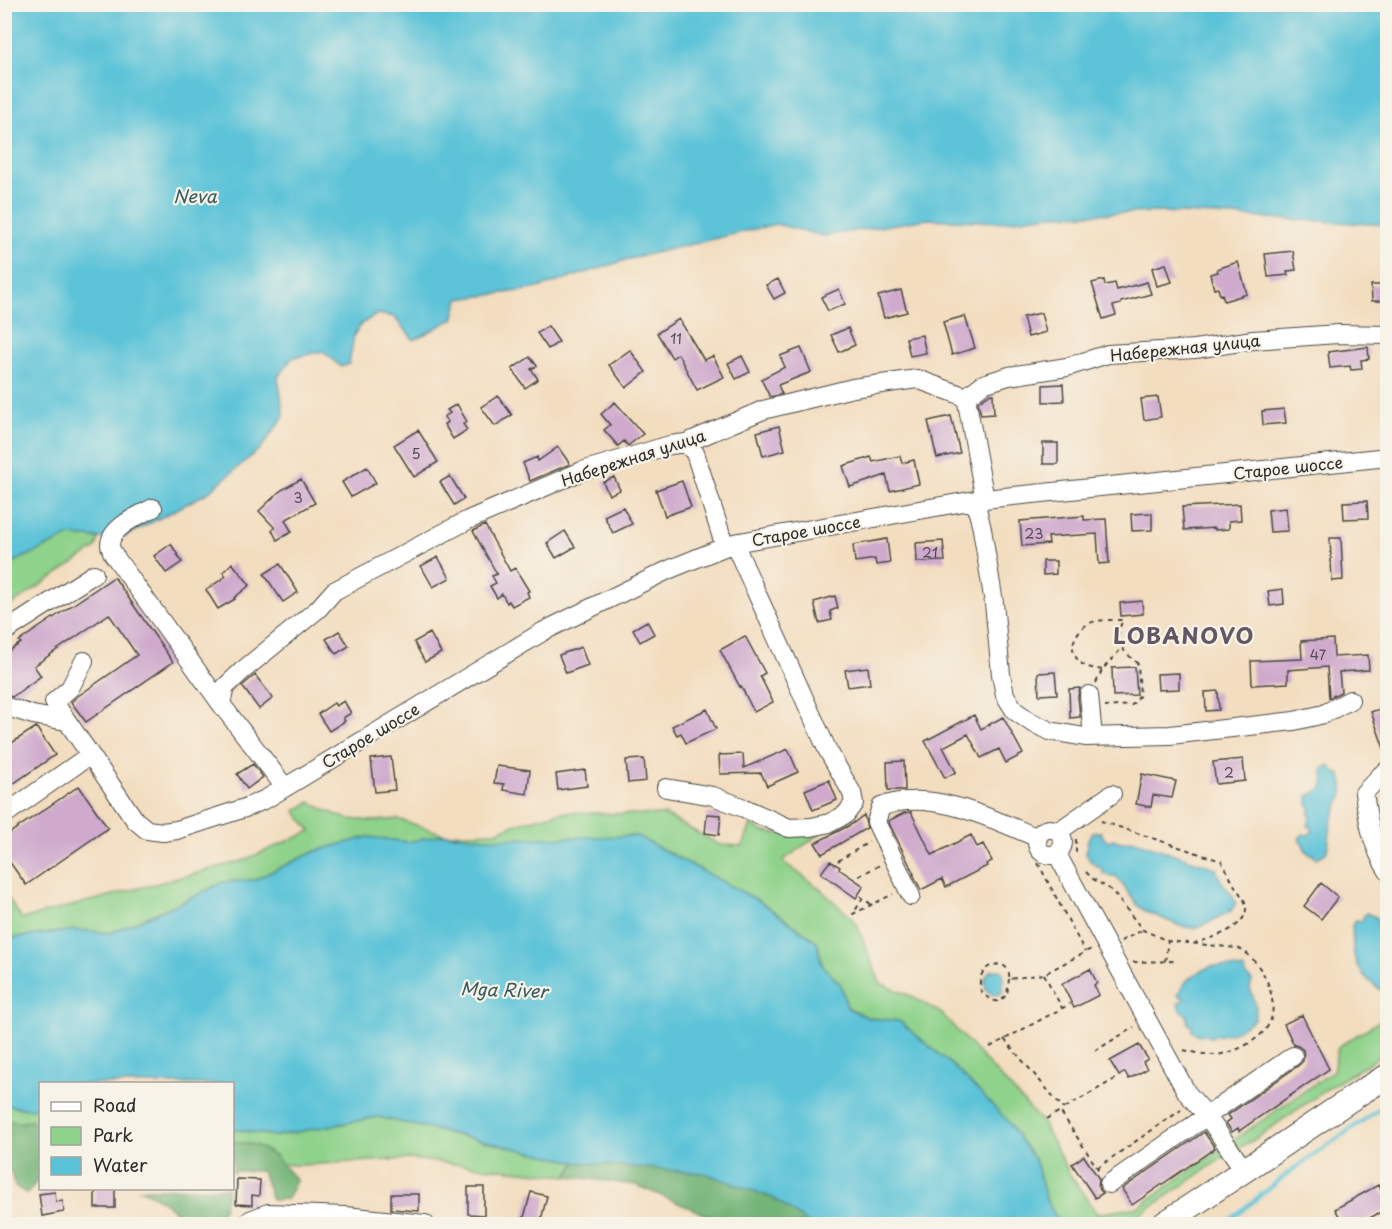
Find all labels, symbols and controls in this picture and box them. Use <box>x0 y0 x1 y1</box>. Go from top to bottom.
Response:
water label: Neva <box>173 182 218 209</box>
street label: Набережная улица <box>1109 327 1261 367</box>
house number: 11 <box>670 328 682 349</box>
street label: Набережная улица <box>558 422 708 492</box>
house number: 5 <box>411 443 421 464</box>
street label: Старое шоссе <box>1232 449 1344 485</box>
house number: 3 <box>293 487 303 508</box>
street label: Старое шоссе <box>750 509 862 551</box>
house number: 23 <box>1025 523 1043 544</box>
house number: 21 <box>922 542 938 563</box>
district label: LOBANOVO <box>1113 618 1255 651</box>
house number: 47 <box>1310 644 1327 665</box>
street label: Старое шоссе <box>317 696 423 774</box>
house number: 2 <box>1224 762 1234 783</box>
water label: Mga River <box>460 974 551 1004</box>
legend <box>39 1082 234 1190</box>
text: Road <box>93 1091 137 1118</box>
text: Park <box>93 1121 133 1148</box>
text: Water <box>93 1151 148 1178</box>

